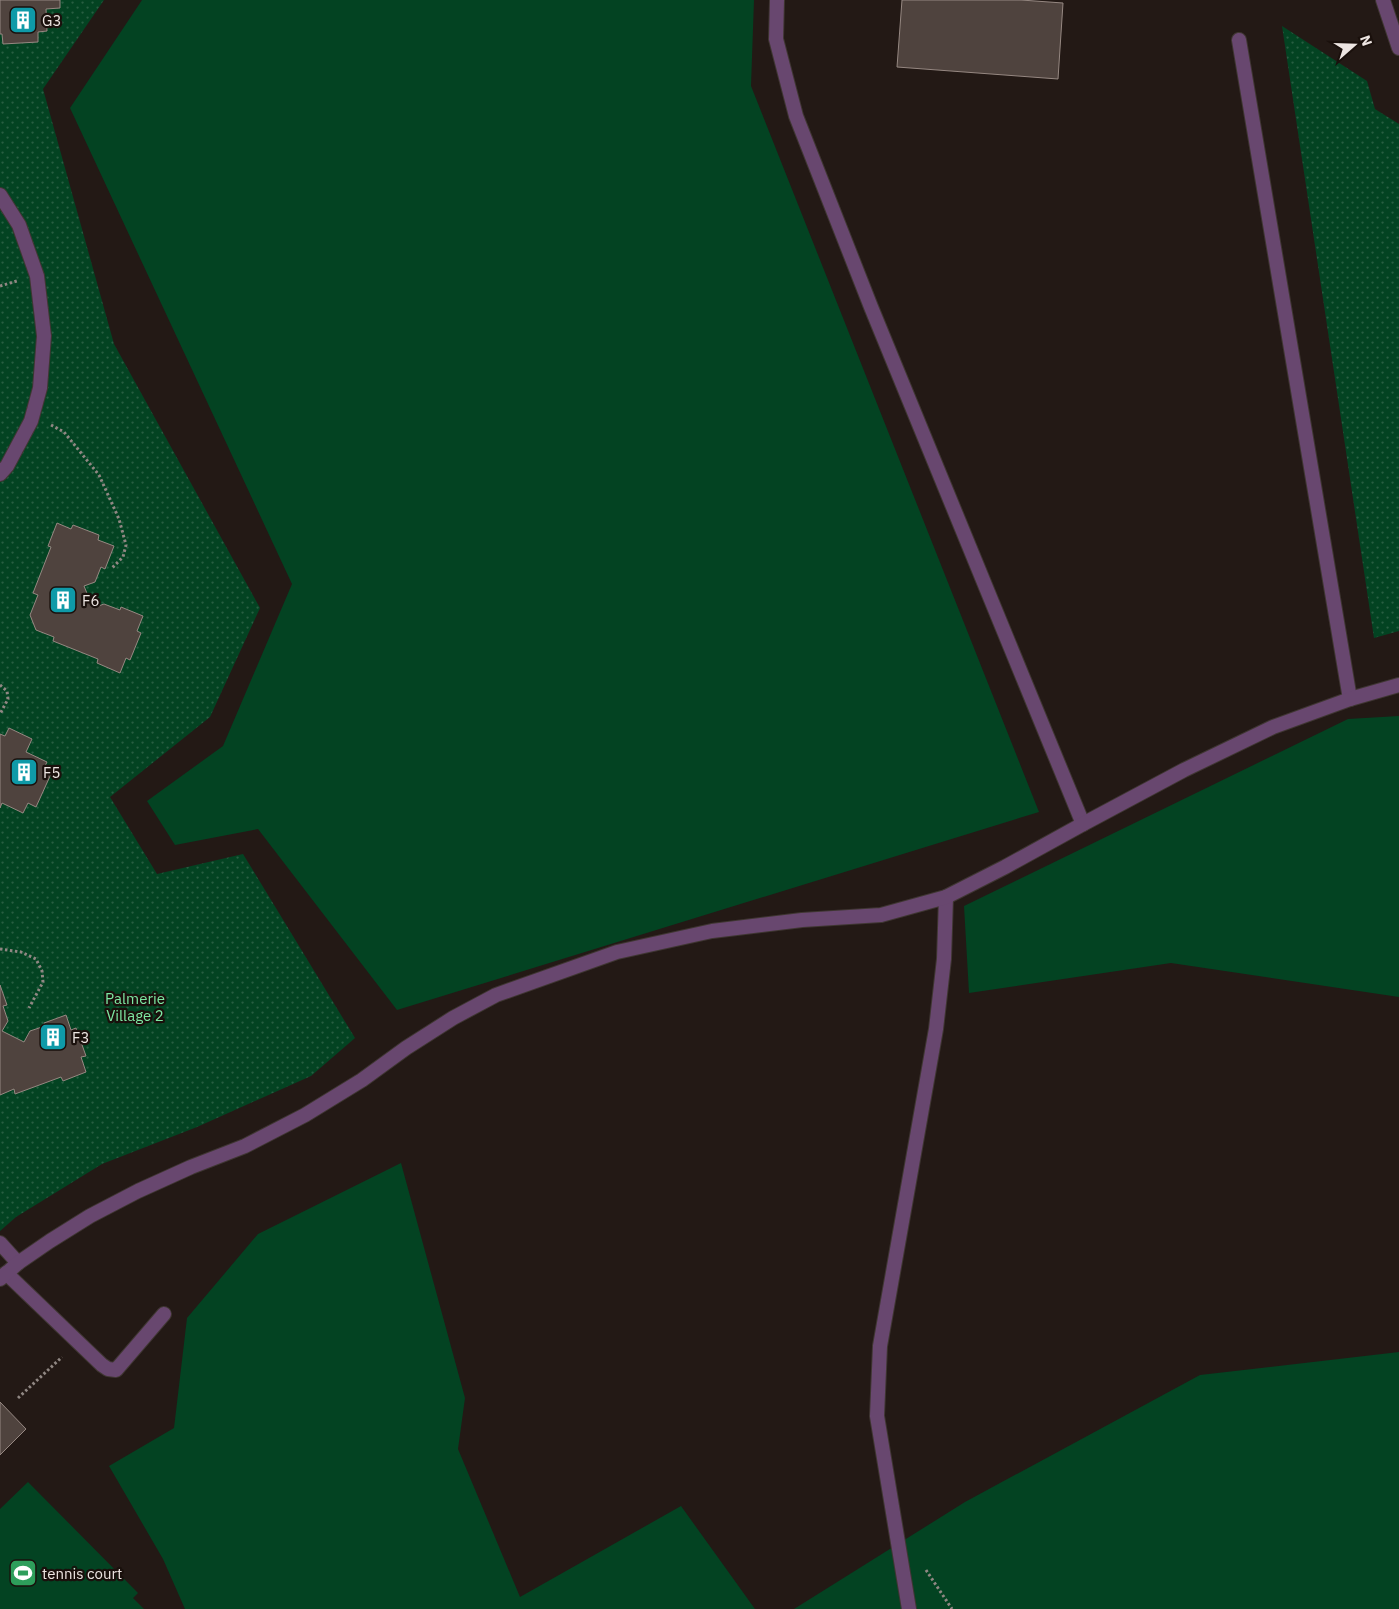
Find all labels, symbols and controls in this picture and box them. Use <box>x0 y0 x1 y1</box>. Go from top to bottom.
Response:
building icon: G3 <box>8 5 38 35</box>
place label: G3 <box>42 11 61 30</box>
north arrow <box>1329 20 1379 70</box>
text: N <box>1356 33 1376 48</box>
building icon: F6 <box>48 585 78 615</box>
place label: F6 <box>82 591 99 610</box>
building icon: F5 <box>9 757 39 787</box>
place label: F5 <box>43 763 60 782</box>
park label: Palmerie Village 2 <box>105 989 165 1025</box>
building icon: F3 <box>38 1022 68 1052</box>
place label: F3 <box>72 1028 89 1047</box>
sports icon: tennis court <box>8 1558 38 1588</box>
place label: tennis court <box>42 1564 122 1583</box>

